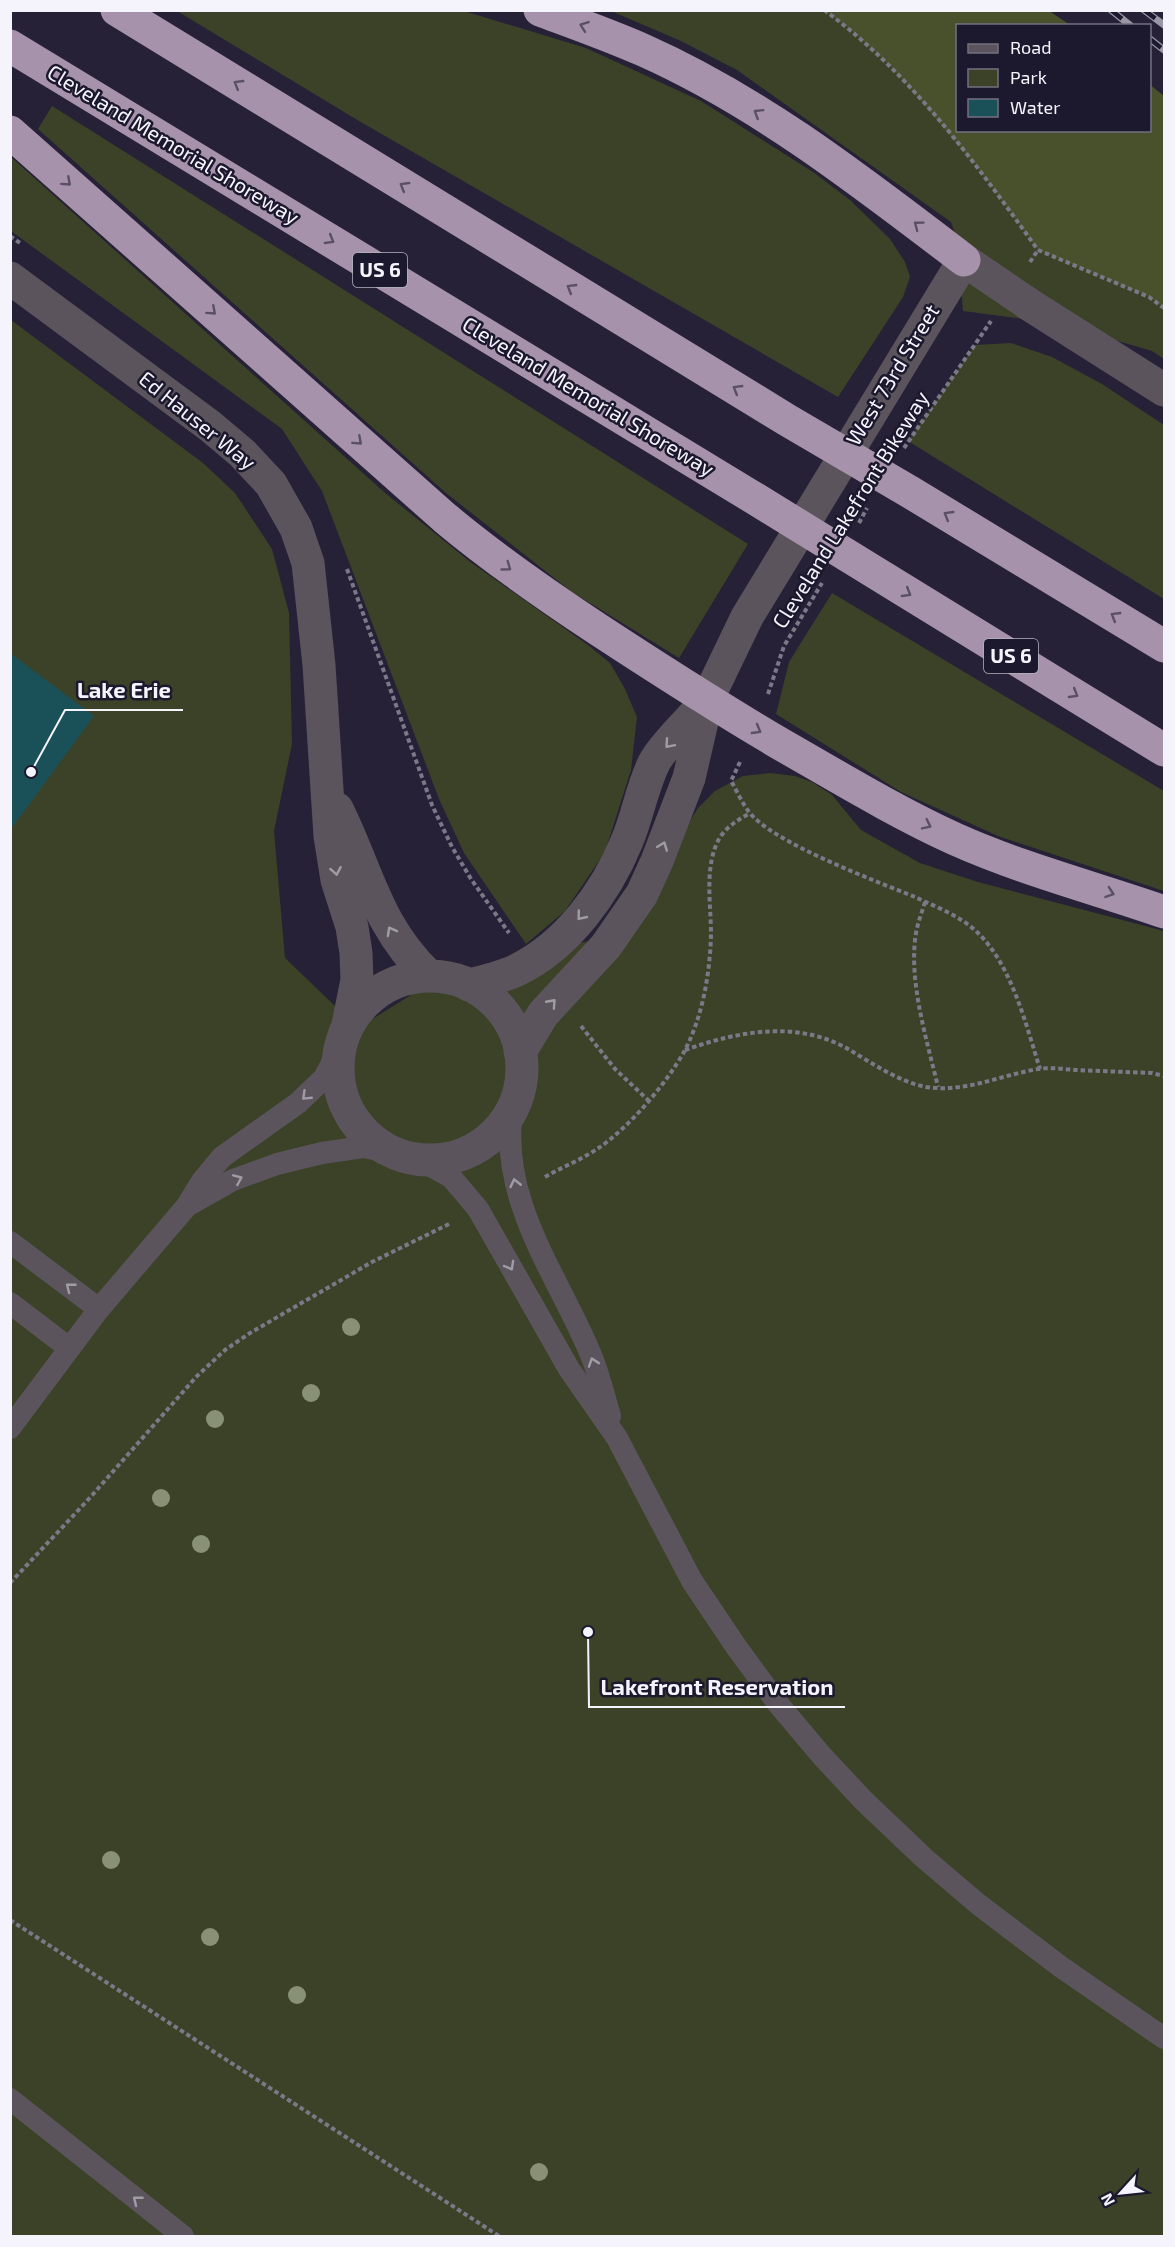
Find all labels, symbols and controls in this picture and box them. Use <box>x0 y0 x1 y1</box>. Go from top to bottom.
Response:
one-way arrow <box>579 21 589 34</box>
legend <box>956 24 1151 132</box>
text: Road <box>1010 36 1051 58</box>
street label: Cleveland Memorial Shoreway <box>43 59 304 229</box>
text: Park <box>1010 66 1047 88</box>
one-way arrow <box>234 80 244 92</box>
text: Water <box>1010 96 1060 118</box>
one-way arrow <box>753 110 764 121</box>
one-way arrow <box>60 175 70 186</box>
one-way arrow <box>400 182 410 194</box>
one-way arrow <box>913 221 924 232</box>
one-way arrow <box>324 233 334 245</box>
road number: US 6 <box>353 253 407 287</box>
one-way arrow <box>567 283 577 295</box>
street label: West 73rd Street <box>840 299 944 449</box>
one-way arrow <box>206 304 216 315</box>
street label: Cleveland Memorial Shoreway <box>458 311 719 481</box>
street label: Ed Hauser Way <box>135 365 261 474</box>
one-way arrow <box>733 385 743 397</box>
street label: Cleveland Lakefront Bikeway <box>766 386 933 632</box>
one-way arrow <box>351 434 362 445</box>
one-way arrow <box>944 510 954 522</box>
one-way arrow <box>500 560 511 571</box>
one-way arrow <box>901 585 912 596</box>
one-way arrow <box>1110 612 1121 623</box>
road number: US 6 <box>984 639 1038 673</box>
callout: Lake Erie <box>65 670 183 710</box>
text: Lake Erie <box>77 676 171 702</box>
one-way arrow <box>1068 687 1078 699</box>
one-way arrow <box>751 723 761 734</box>
one-way arrow <box>665 737 676 748</box>
one-way arrow <box>921 818 932 830</box>
one-way arrow <box>656 841 669 851</box>
one-way arrow <box>329 865 342 875</box>
one-way arrow <box>1104 886 1115 899</box>
one-way arrow <box>578 909 589 920</box>
one-way arrow <box>387 927 398 937</box>
one-way arrow <box>545 999 556 1010</box>
one-way arrow <box>303 1088 314 1099</box>
one-way arrow <box>231 1174 242 1186</box>
one-way arrow <box>510 1179 523 1189</box>
one-way arrow <box>502 1260 514 1270</box>
one-way arrow <box>66 1284 77 1295</box>
one-way arrow <box>588 1357 601 1368</box>
callout: Lakefront Reservation <box>589 1667 845 1707</box>
text: Lakefront Reservation <box>601 1673 833 1699</box>
north arrow <box>1091 2163 1151 2223</box>
text: N <box>1096 2191 1118 2210</box>
one-way arrow <box>133 2196 144 2207</box>

